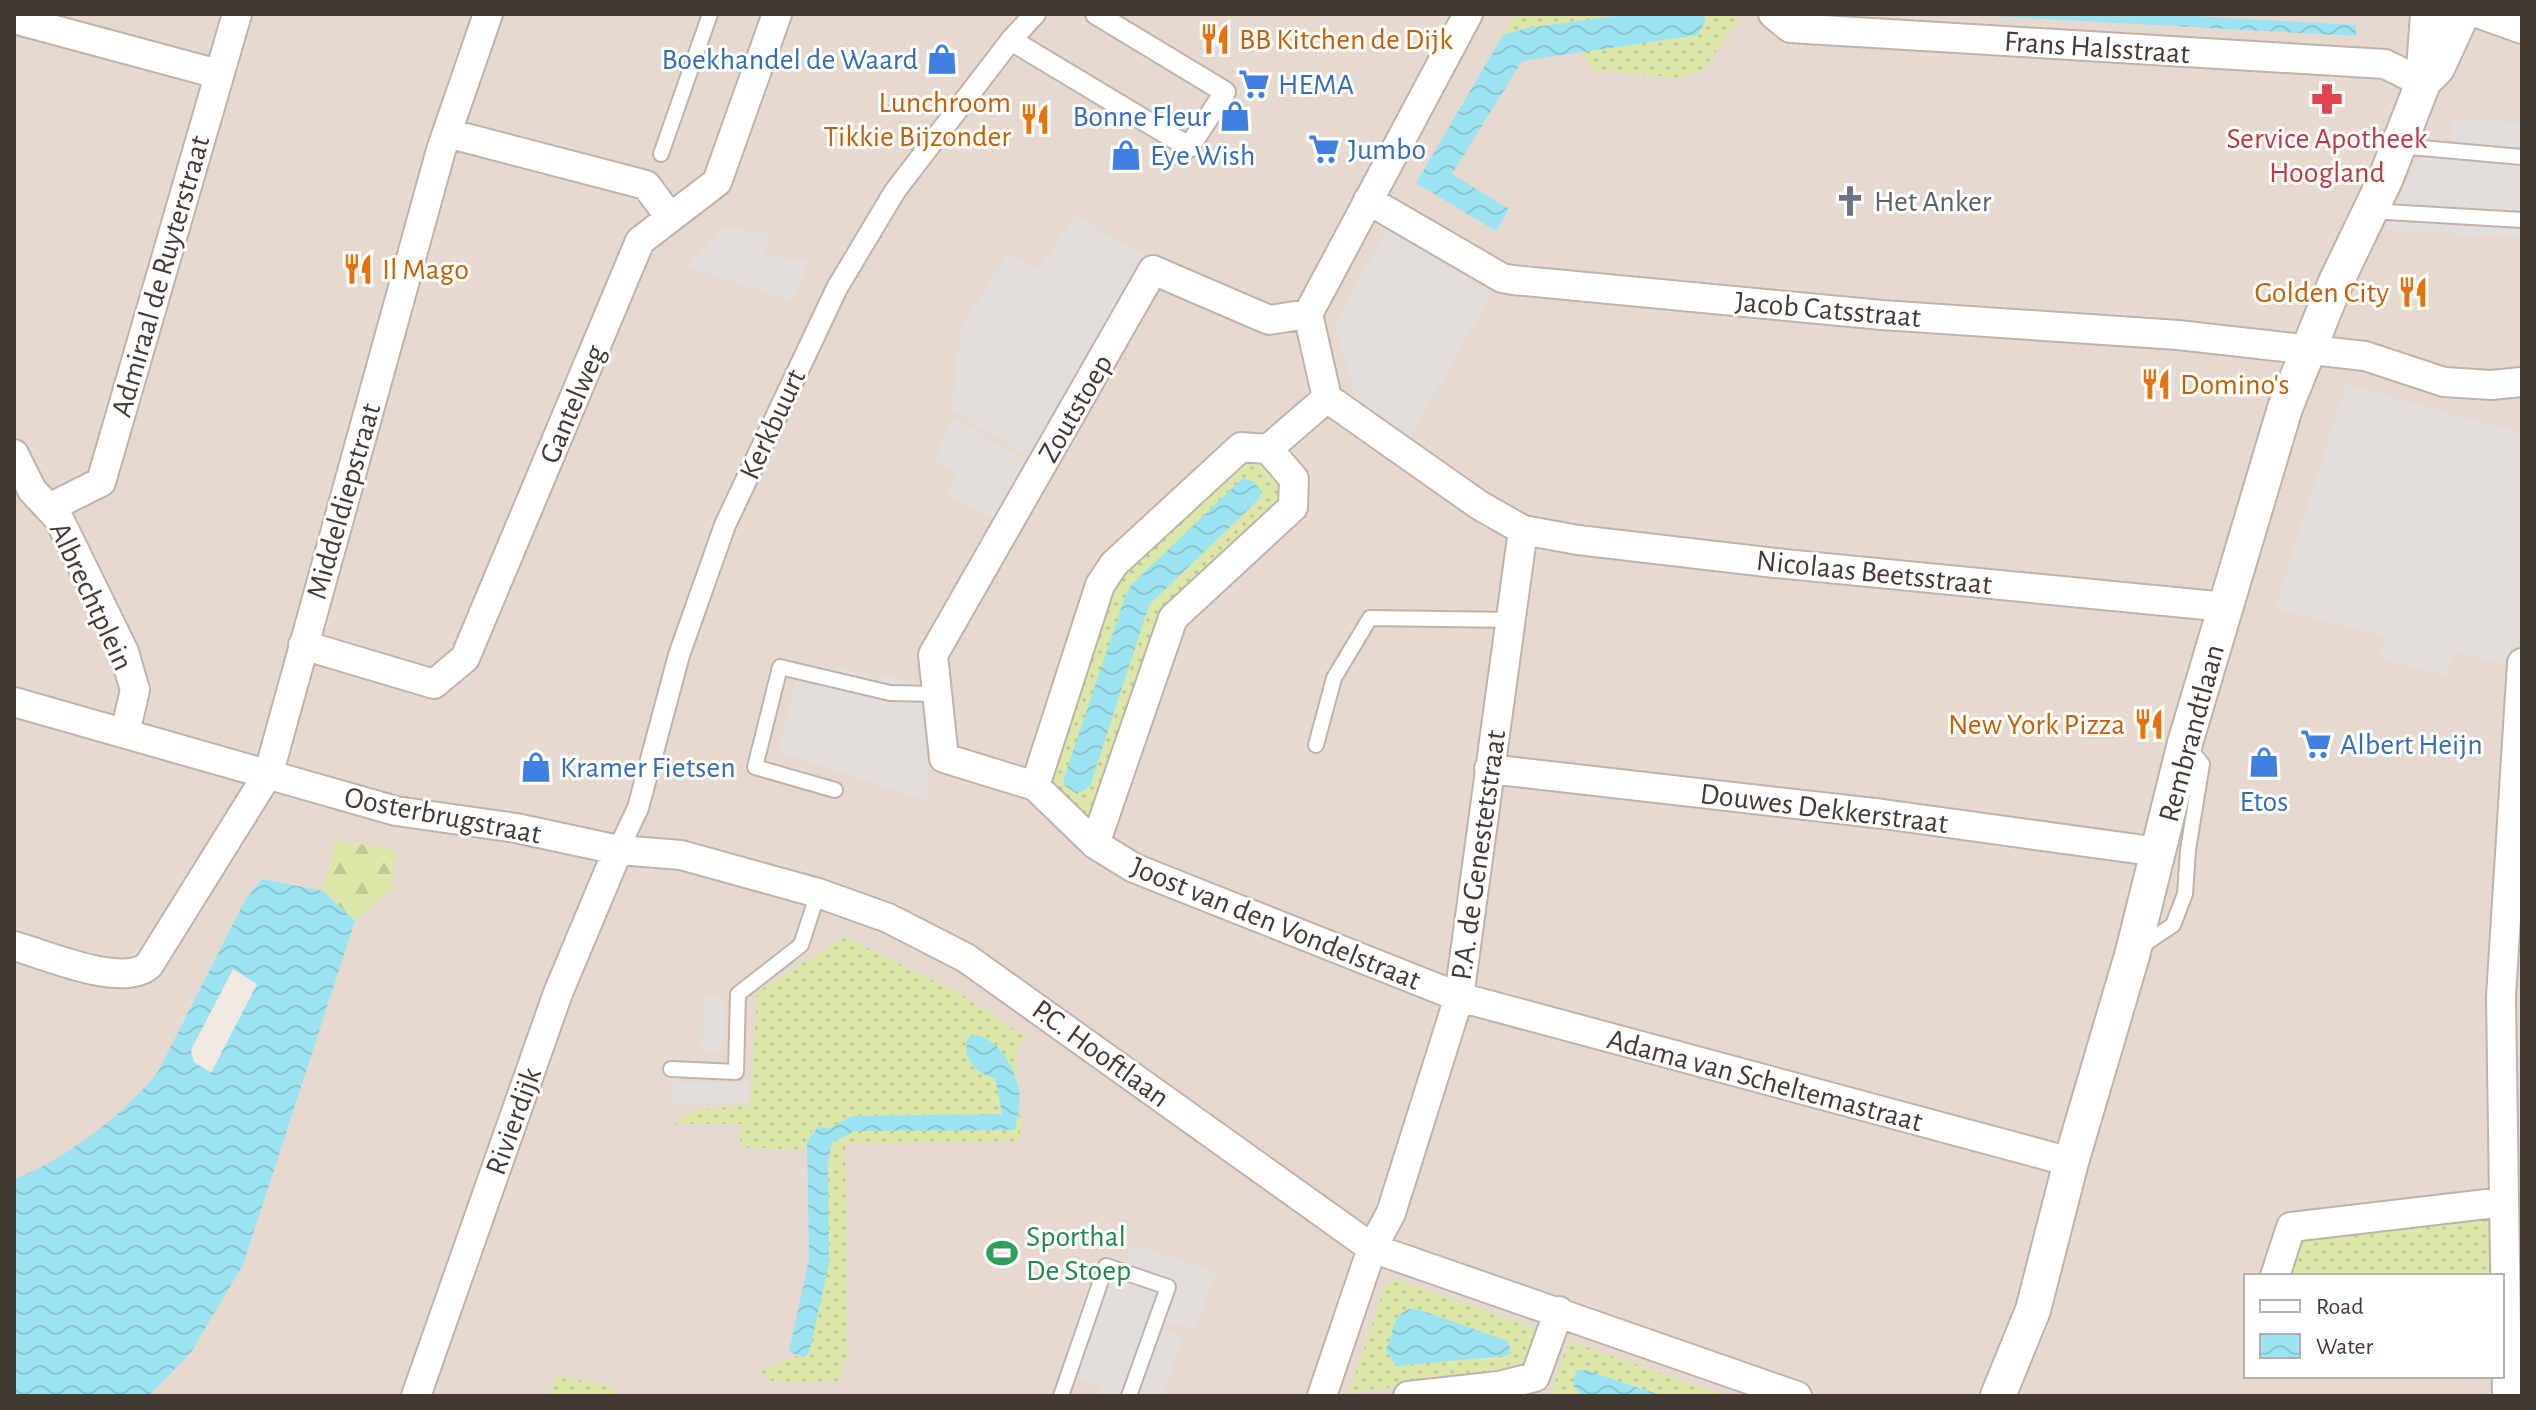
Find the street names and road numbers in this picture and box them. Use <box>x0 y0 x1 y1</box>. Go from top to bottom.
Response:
street label: Frans Halsstraat <box>2003 27 2191 69</box>
street label: Admiraal de Ruyterstraat <box>106 132 216 420</box>
street label: Jacob Catsstraat <box>1734 287 1923 333</box>
street label: Gantelweg <box>535 341 611 468</box>
street label: Zoutstoep <box>1033 350 1119 467</box>
street label: Kerkbuurt <box>734 364 812 484</box>
street label: Middeldiepstraat <box>302 399 386 603</box>
street label: Albrechtplein <box>44 518 138 675</box>
street label: Nicolaas Beetsstraat <box>1755 546 1994 600</box>
street label: Rembrandtlaan <box>2154 641 2230 825</box>
street label: P.A. de Genestetstraat <box>1447 728 1511 982</box>
street label: Douwes Dekkerstraat <box>1698 779 1950 839</box>
street label: Oosterbrugstraat <box>342 782 544 850</box>
street label: Joost van den Vondelstraat <box>1127 852 1425 996</box>
street label: P.C. Hooftlaan <box>1026 994 1174 1113</box>
street label: Adama van Scheltemastraat <box>1604 1024 1926 1138</box>
street label: Rivierdijk <box>481 1063 547 1179</box>

